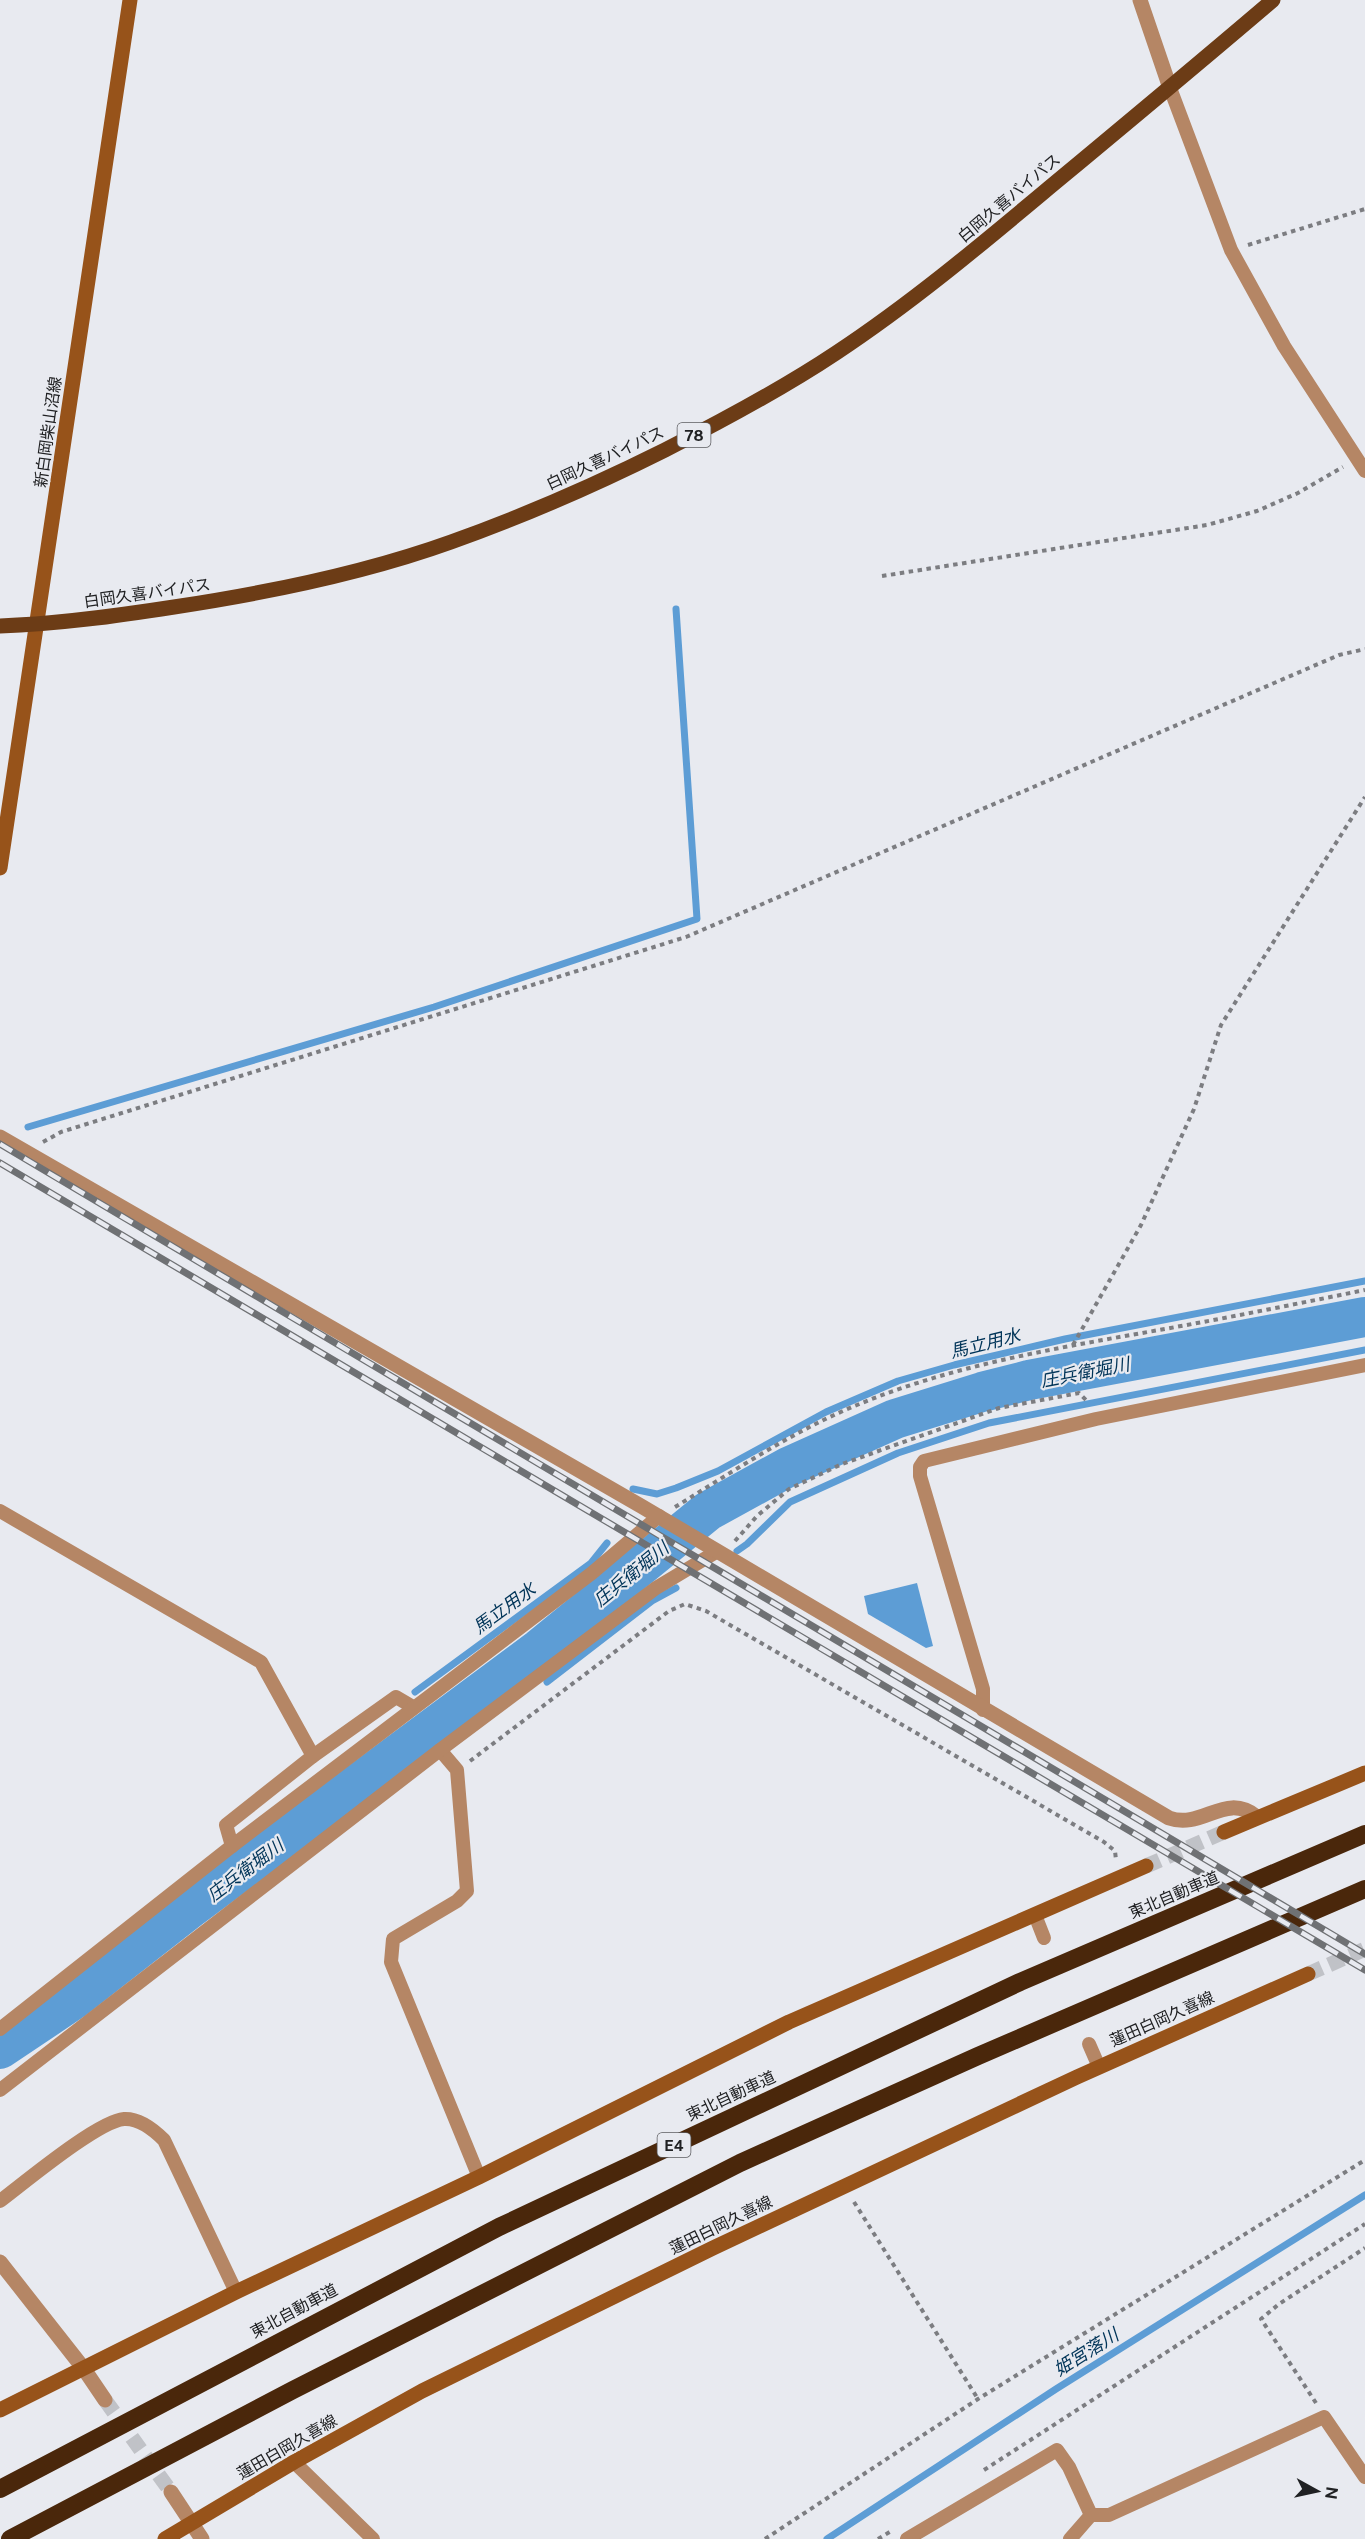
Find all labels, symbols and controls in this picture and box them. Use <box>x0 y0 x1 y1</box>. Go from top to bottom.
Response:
street label: 白岡久喜バイパス <box>954 150 1064 246</box>
street label: 新白岡柴山沼線 <box>31 375 65 489</box>
street label: 白岡久喜バイパス <box>543 422 667 494</box>
road number: 78 <box>678 423 710 447</box>
street label: 白岡久喜バイパス <box>82 575 212 611</box>
water label: 馬立用水 <box>948 1324 1024 1362</box>
water label: 庄兵衛堀川 <box>1039 1353 1133 1391</box>
water label: 庄兵衛堀川 <box>589 1536 674 1610</box>
water label: 馬立用水 <box>469 1577 541 1638</box>
water label: 庄兵衛堀川 <box>203 1833 289 1905</box>
street label: 東北自動車道 <box>1126 1867 1222 1923</box>
street label: 蓮田白岡久喜線 <box>1107 1988 1217 2050</box>
street label: 東北自動車道 <box>683 2067 779 2125</box>
road number: E4 <box>658 2133 690 2157</box>
street label: 蓮田白岡久喜線 <box>666 2192 776 2258</box>
street label: 東北自動車道 <box>247 2280 341 2342</box>
water label: 姫宮落川 <box>1050 2323 1124 2380</box>
street label: 蓮田白岡久喜線 <box>234 2411 340 2483</box>
north arrow <box>1287 2461 1347 2521</box>
text: N <box>1321 2485 1342 2501</box>

